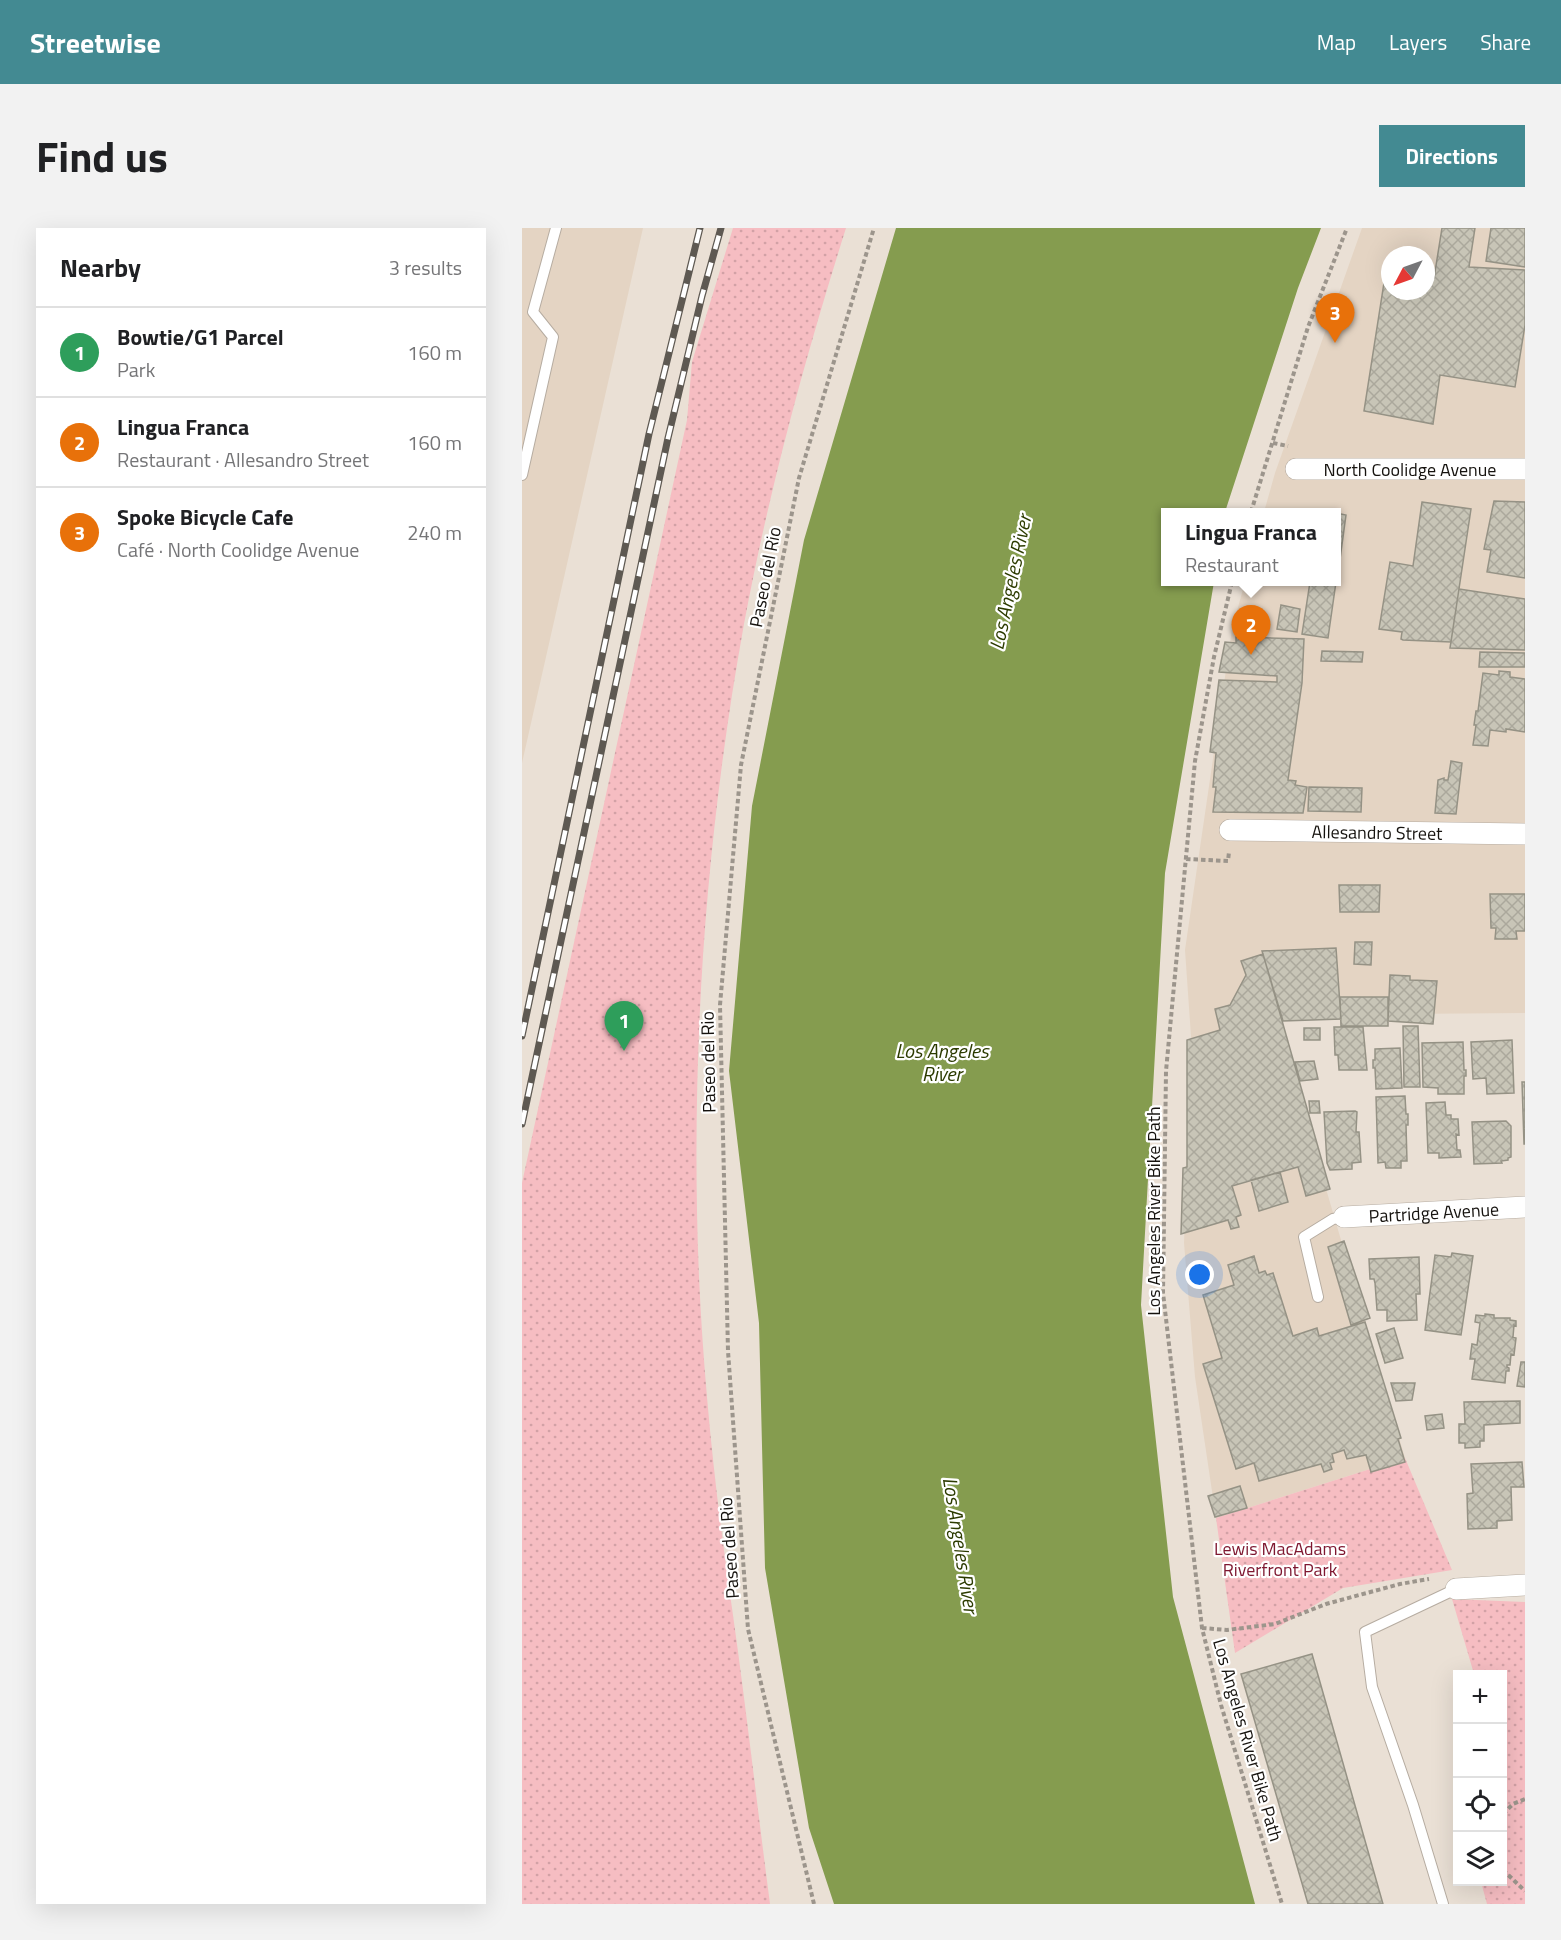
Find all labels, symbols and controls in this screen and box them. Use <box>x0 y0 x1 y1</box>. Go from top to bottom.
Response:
text: Streetwise <box>30 21 161 64</box>
text: Map <box>1317 26 1356 58</box>
text: Layers <box>1389 26 1447 58</box>
text: Share <box>1480 26 1531 58</box>
text: Find us <box>36 124 168 188</box>
button: Directions <box>1379 125 1525 187</box>
north arrow <box>1381 246 1435 300</box>
text: Nearby <box>60 248 141 287</box>
text: 3 results <box>389 252 462 283</box>
pin: 3 <box>1316 294 1354 343</box>
text: Bowtie/G1 Parcel <box>117 320 284 354</box>
text: 1 <box>74 337 85 368</box>
text: 160 m <box>407 337 462 368</box>
text: Park <box>117 354 155 385</box>
text: Lingua Franca <box>117 410 249 444</box>
text: 2 <box>74 427 85 458</box>
text: 160 m <box>407 427 462 458</box>
text: Restaurant · Allesandro Street <box>117 444 369 475</box>
street label: North Coolidge Avenue <box>1324 456 1496 483</box>
text: Spoke Bicycle Cafe <box>117 500 294 534</box>
popup <box>1161 508 1341 586</box>
water label: Los Angeles River <box>981 509 1040 652</box>
text: Lingua Franca <box>1185 515 1317 549</box>
text: 3 <box>74 517 85 548</box>
text: 240 m <box>407 517 462 548</box>
street label: Paseo del Rio <box>742 524 788 630</box>
text: Café · North Coolidge Avenue <box>117 534 359 565</box>
text: Restaurant <box>1185 549 1279 580</box>
pin: 2 <box>1232 606 1270 655</box>
street label: Allesandro Street <box>1311 818 1443 846</box>
pin: 1 <box>604 1002 644 1051</box>
street label: Paseo del Rio <box>694 1011 722 1113</box>
water label: Los Angeles River <box>895 1035 990 1089</box>
street label: Los Angeles River Bike Path <box>1140 1106 1167 1316</box>
street label: Partridge Avenue <box>1368 1195 1500 1229</box>
your location <box>1185 1260 1214 1289</box>
water label: Los Angeles River <box>935 1475 987 1618</box>
street label: Paseo del Rio <box>712 1496 746 1600</box>
park label: Lewis MacAdams Riverfront Park <box>1214 1535 1346 1583</box>
street label: Los Angeles River Bike Path <box>1206 1636 1290 1844</box>
map controls <box>1453 1670 1507 1886</box>
button: + <box>1453 1670 1507 1724</box>
button: − <box>1453 1724 1507 1778</box>
button: locate <box>1453 1778 1507 1832</box>
button: layers <box>1453 1832 1507 1886</box>

